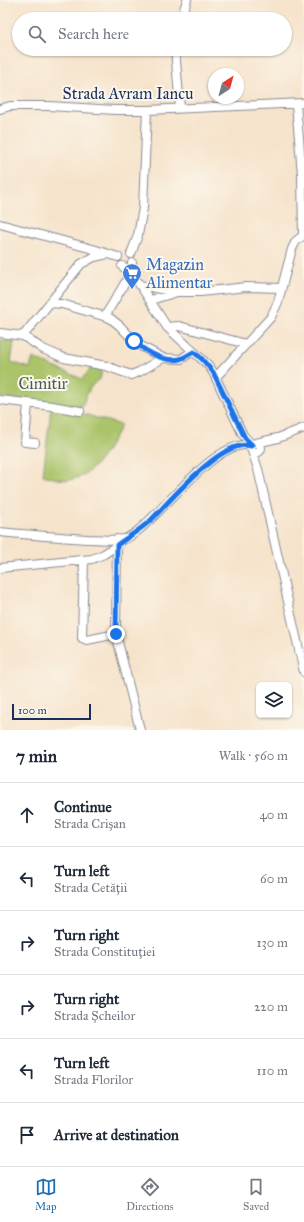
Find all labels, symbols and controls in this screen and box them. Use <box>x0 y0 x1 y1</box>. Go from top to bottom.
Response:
search box <box>12 12 292 56</box>
icon: search <box>26 23 48 45</box>
text: Search here <box>58 25 129 43</box>
north arrow <box>208 68 244 104</box>
street label: Strada Avram Iancu <box>63 84 194 103</box>
place label: Magazin Alimentar <box>145 255 213 292</box>
supermarket icon: Magazin Alimentar <box>121 262 143 290</box>
route start <box>125 332 143 350</box>
park label: Cimitir <box>18 374 68 393</box>
route end <box>107 625 125 643</box>
map controls <box>256 682 292 718</box>
button: layers <box>256 682 292 718</box>
scale bar <box>12 702 91 721</box>
text: 100 m <box>18 704 47 717</box>
text: 7 min <box>16 746 57 767</box>
text: Walk · 560 m <box>219 748 288 764</box>
text: Continue <box>54 798 112 816</box>
icon: ahead <box>16 804 38 826</box>
text: 40 m <box>259 807 288 823</box>
text: Strada Crișan <box>54 816 126 832</box>
text: Turn left <box>54 862 110 880</box>
icon: left <box>16 868 38 890</box>
text: 60 m <box>260 871 288 887</box>
text: Strada Cetății <box>54 880 127 896</box>
text: Turn right <box>54 926 119 944</box>
icon: right <box>16 932 38 954</box>
text: 130 m <box>256 935 288 951</box>
text: Strada Constituției <box>54 944 155 960</box>
text: Turn right <box>54 990 119 1008</box>
icon: right <box>16 996 38 1018</box>
text: 220 m <box>254 999 288 1015</box>
text: Strada Șcheilor <box>54 1008 135 1024</box>
text: Turn left <box>54 1054 110 1072</box>
icon: left <box>16 1060 38 1082</box>
text: 110 m <box>256 1063 288 1079</box>
text: Strada Florilor <box>54 1072 133 1088</box>
icon: arrive <box>16 1124 38 1146</box>
text: Arrive at destination <box>54 1126 179 1144</box>
tab: Map <box>35 1176 57 1213</box>
tab: Directions <box>126 1176 174 1213</box>
tab: Saved <box>243 1176 269 1213</box>

